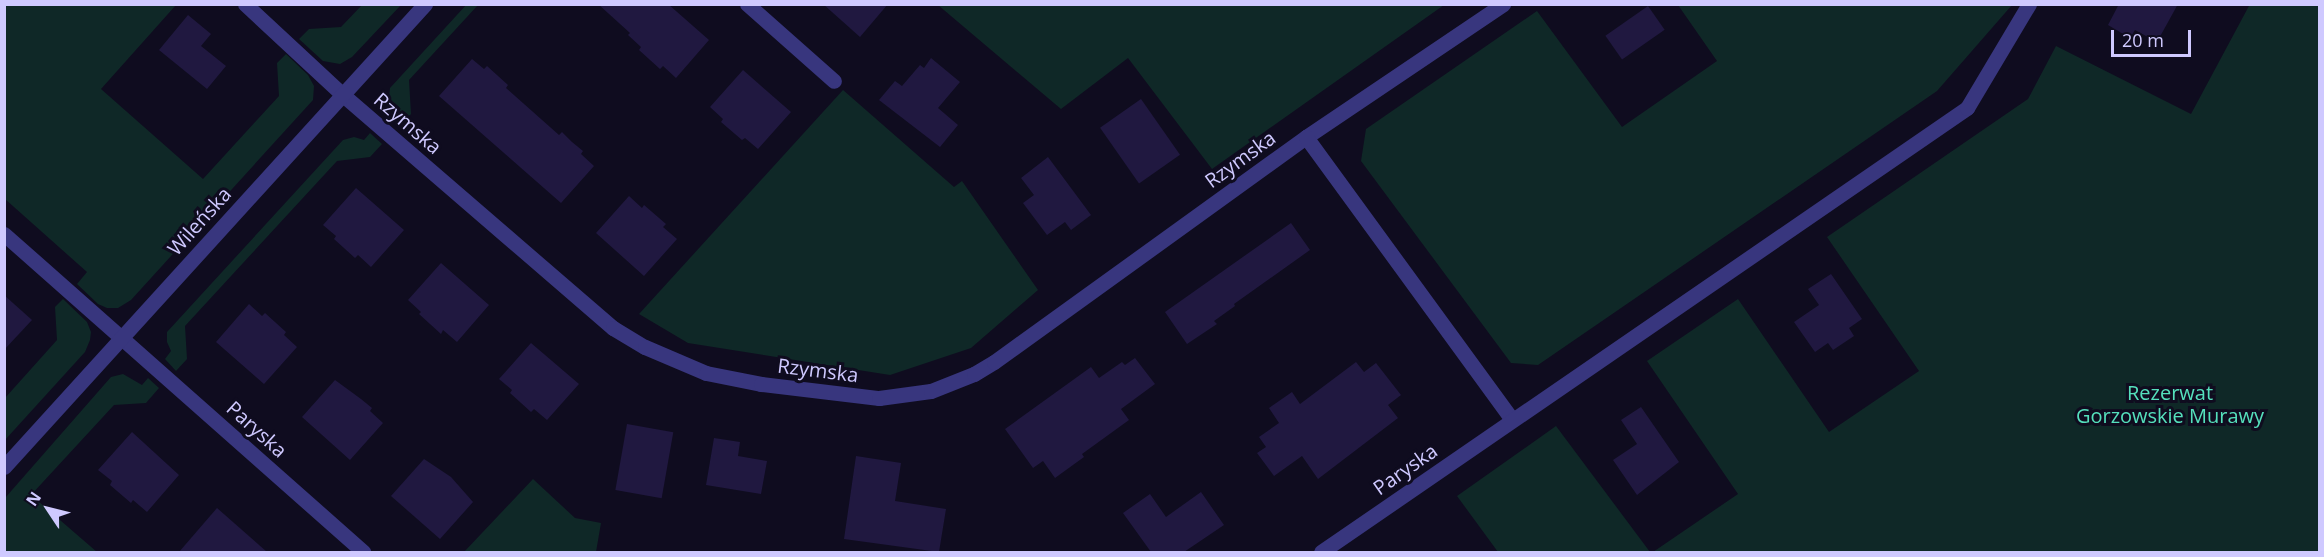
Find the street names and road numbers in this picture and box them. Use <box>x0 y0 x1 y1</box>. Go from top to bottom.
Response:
street label: Rzymska <box>369 87 447 159</box>
street label: Rzymska <box>1200 125 1280 193</box>
street label: Wileńska <box>162 182 236 260</box>
street label: Rzymska <box>776 353 860 387</box>
street label: Paryska <box>222 396 292 462</box>
street label: Paryska <box>1368 438 1442 500</box>

